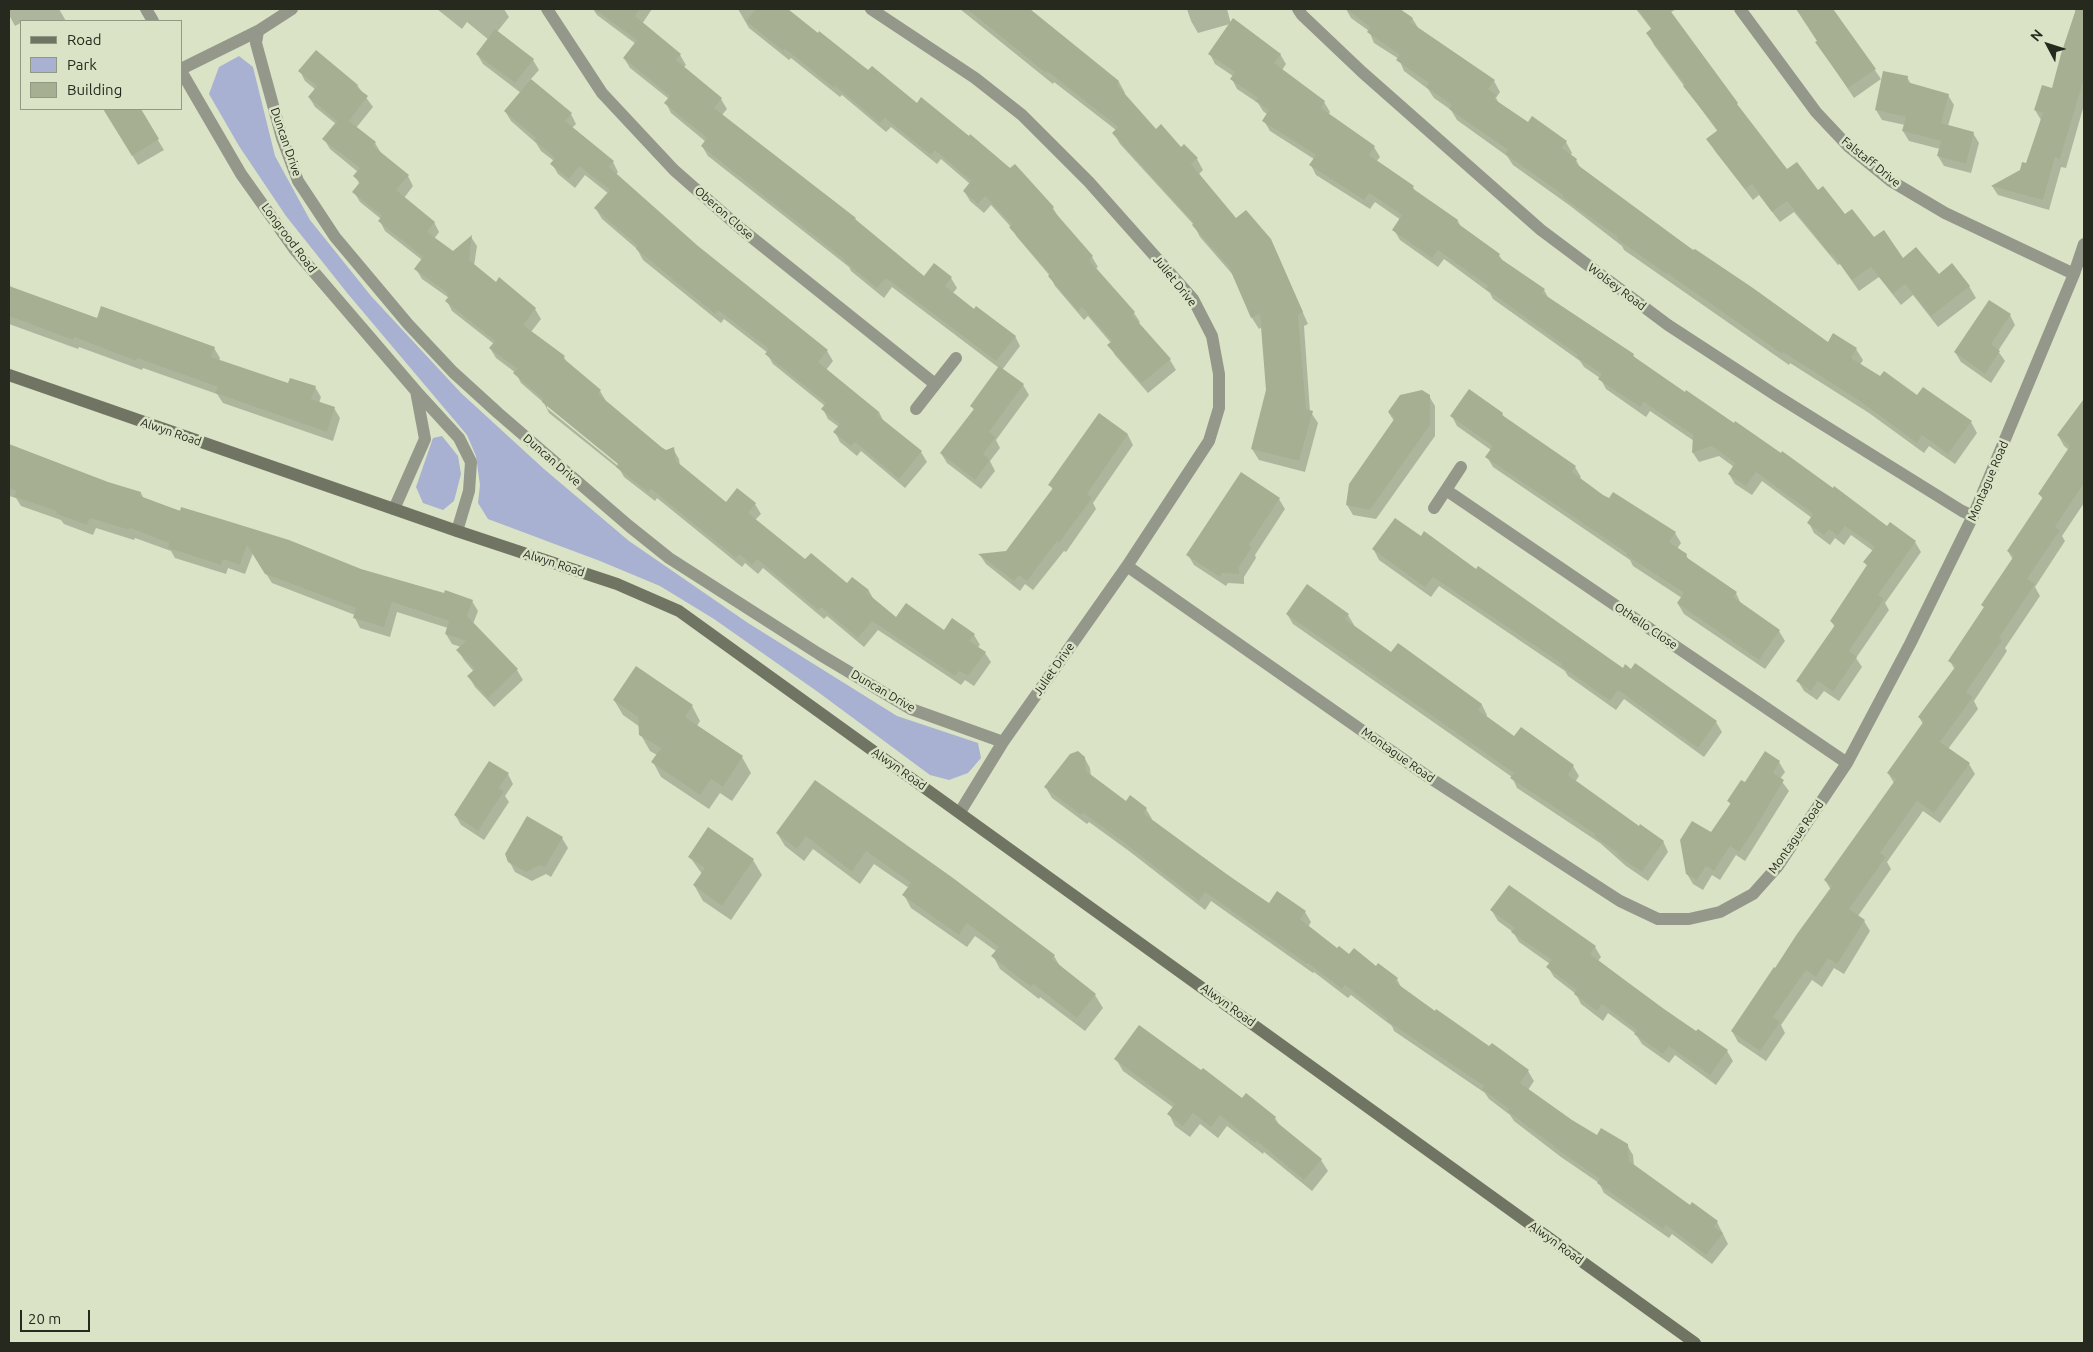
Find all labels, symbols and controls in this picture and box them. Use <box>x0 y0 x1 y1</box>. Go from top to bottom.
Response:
legend <box>20 20 182 110</box>
north arrow <box>2023 20 2073 70</box>
text: N <box>2027 26 2046 45</box>
text: Road <box>67 31 102 48</box>
text: Park <box>67 56 97 73</box>
text: Building <box>67 81 122 98</box>
street label: Duncan Drive <box>267 106 305 178</box>
street label: Falstaff Drive <box>1839 134 1903 190</box>
street label: Oberon Close <box>692 183 756 243</box>
street label: Longrood Road <box>258 201 320 275</box>
street label: Juliet Drive <box>1150 253 1200 309</box>
street label: Wolsey Road <box>1585 260 1649 314</box>
street label: Alwyn Road <box>139 415 203 449</box>
street label: Duncan Drive <box>520 431 584 489</box>
street label: Montague Road <box>1965 439 2011 523</box>
street label: Alwyn Road <box>522 546 586 580</box>
street label: Othello Close <box>1612 600 1680 652</box>
street label: Juliet Drive <box>1031 640 1077 698</box>
street label: Duncan Drive <box>848 667 918 715</box>
street label: Montague Road <box>1359 724 1437 786</box>
street label: Alwyn Road <box>869 745 929 793</box>
street label: Montague Road <box>1765 798 1827 876</box>
street label: Alwyn Road <box>1198 981 1258 1029</box>
street label: Alwyn Road <box>1526 1219 1586 1267</box>
scale bar <box>22 1300 92 1332</box>
text: 20 m <box>28 1310 61 1327</box>

